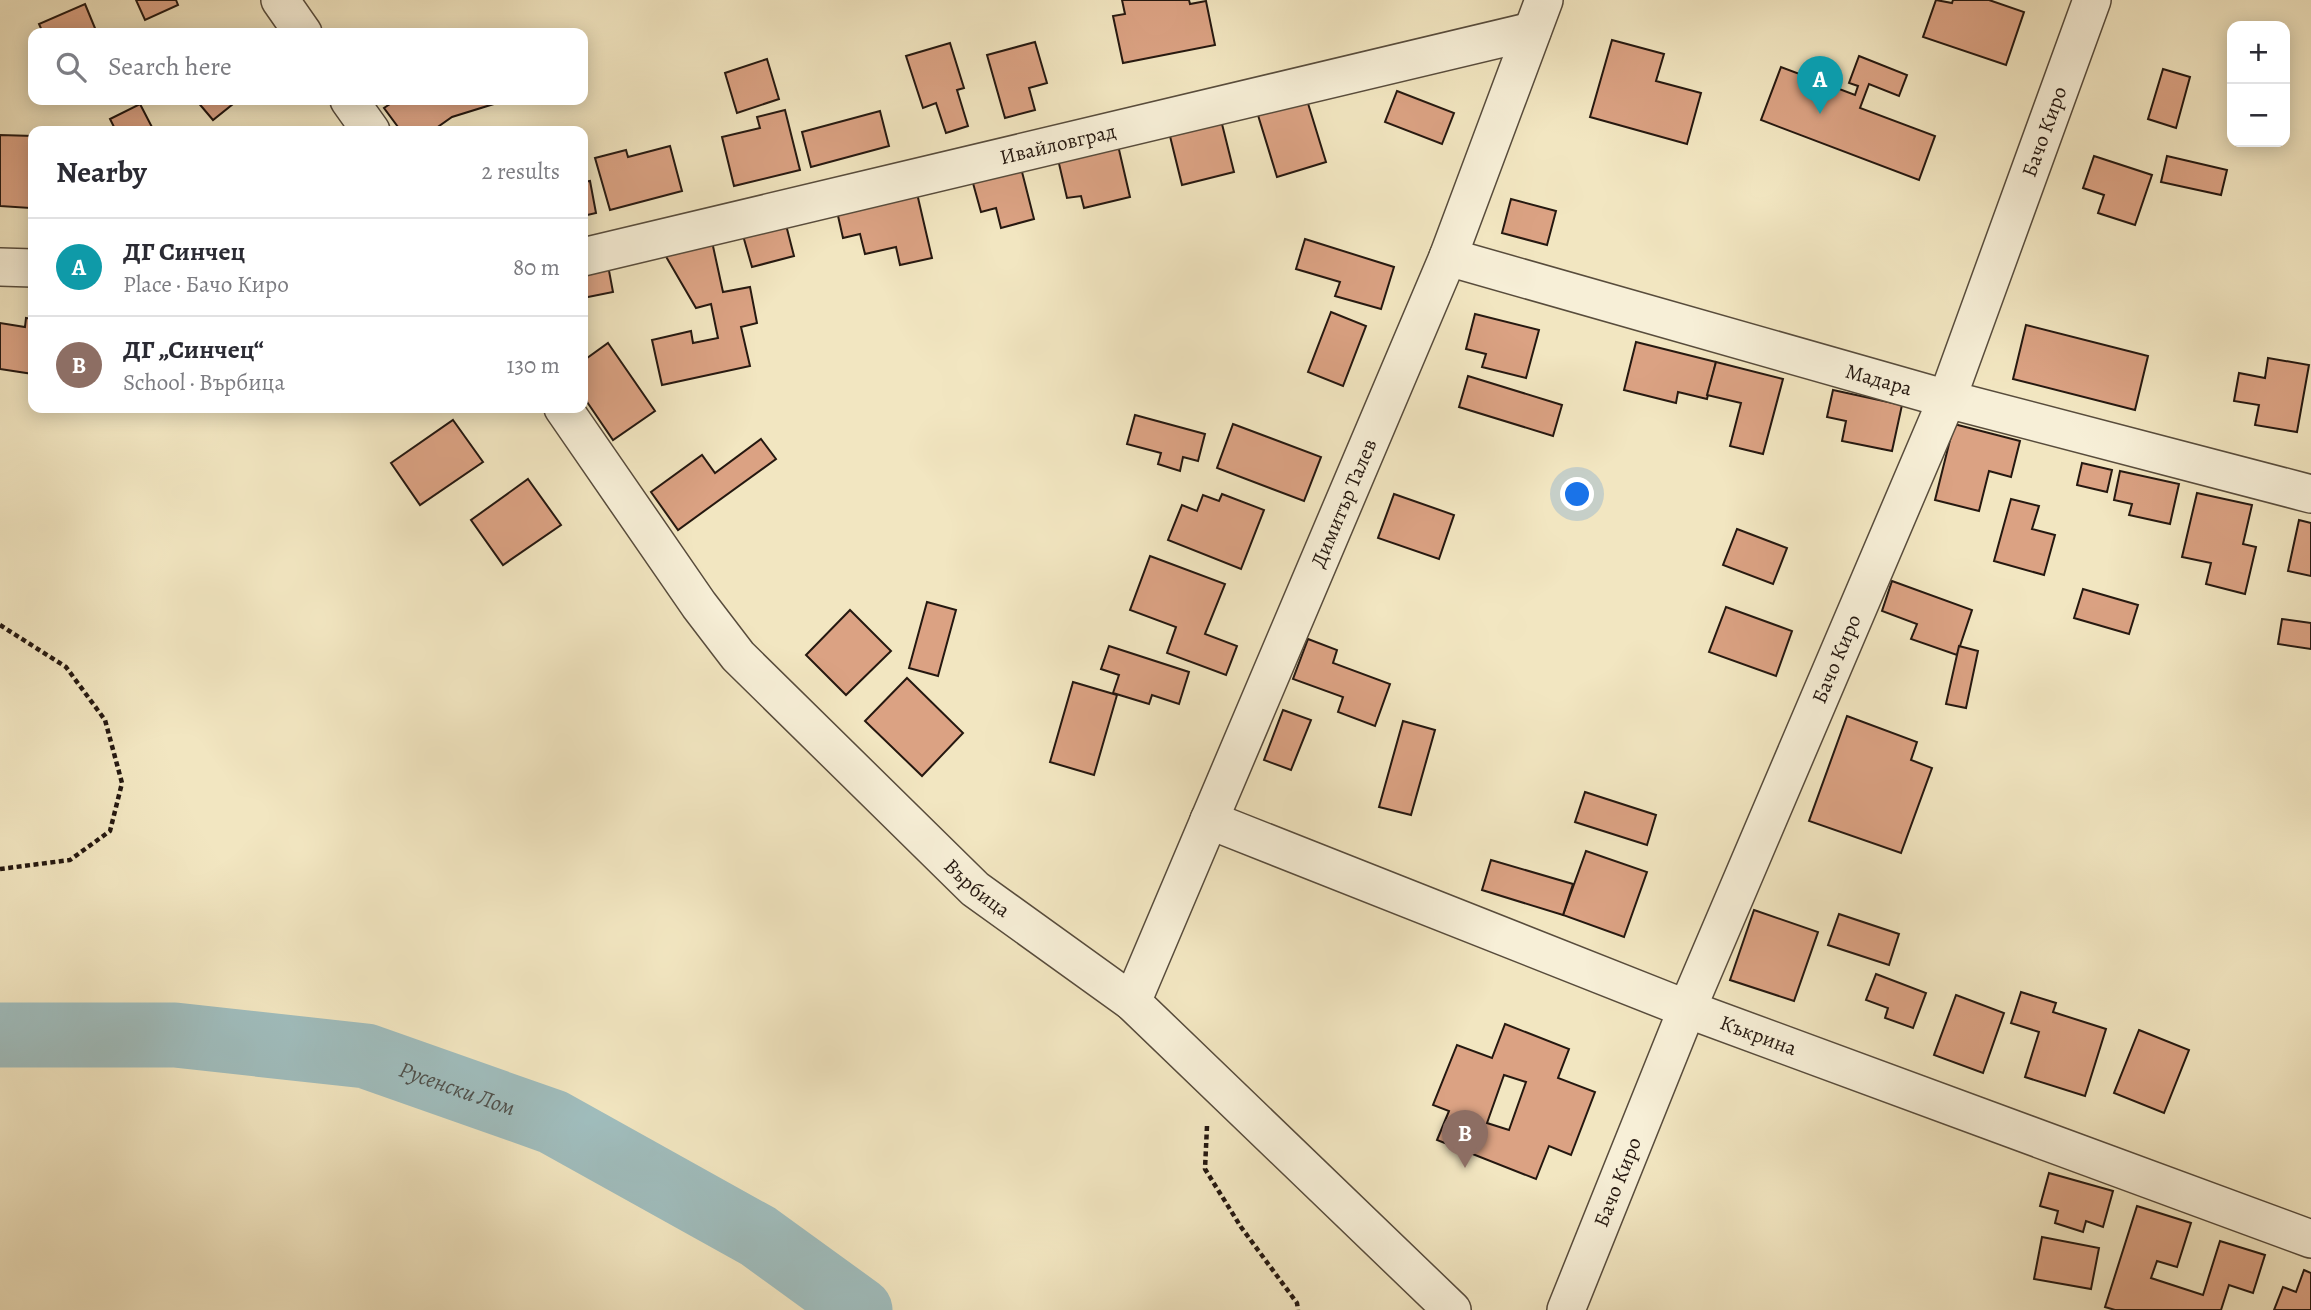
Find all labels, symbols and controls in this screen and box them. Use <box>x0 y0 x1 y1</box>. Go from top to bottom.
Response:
map controls <box>2227 21 2290 147</box>
button: + <box>2227 21 2290 84</box>
search box <box>28 28 588 105</box>
icon: search <box>52 48 90 86</box>
text: Search here <box>108 49 232 84</box>
pin: A <box>1797 56 1843 114</box>
street label: Бачо Киро <box>2015 82 2073 181</box>
button: − <box>2227 84 2290 147</box>
street label: Ивайловград <box>997 117 1119 171</box>
text: Nearby <box>56 152 147 192</box>
text: 2 results <box>482 156 560 187</box>
text: ДГ Синчец <box>123 234 245 269</box>
text: A <box>72 252 86 283</box>
text: 80 m <box>513 252 560 283</box>
text: Place · Бачо Киро <box>123 269 289 300</box>
text: ДГ „Синчец“ <box>123 332 264 367</box>
text: B <box>72 350 86 381</box>
text: 130 m <box>507 350 560 381</box>
street label: Мадара <box>1842 357 1916 402</box>
text: School · Върбица <box>123 367 285 398</box>
street label: Димитър Талев <box>1304 434 1383 572</box>
your location <box>1560 477 1594 511</box>
street label: Бачо Киро <box>1805 610 1868 708</box>
street label: Върбица <box>938 852 1016 924</box>
street label: Къкрина <box>1716 1008 1801 1062</box>
water label: Русенски Лом <box>395 1053 520 1123</box>
pin: B <box>1442 1110 1488 1168</box>
street label: Бачо Киро <box>1587 1133 1648 1231</box>

